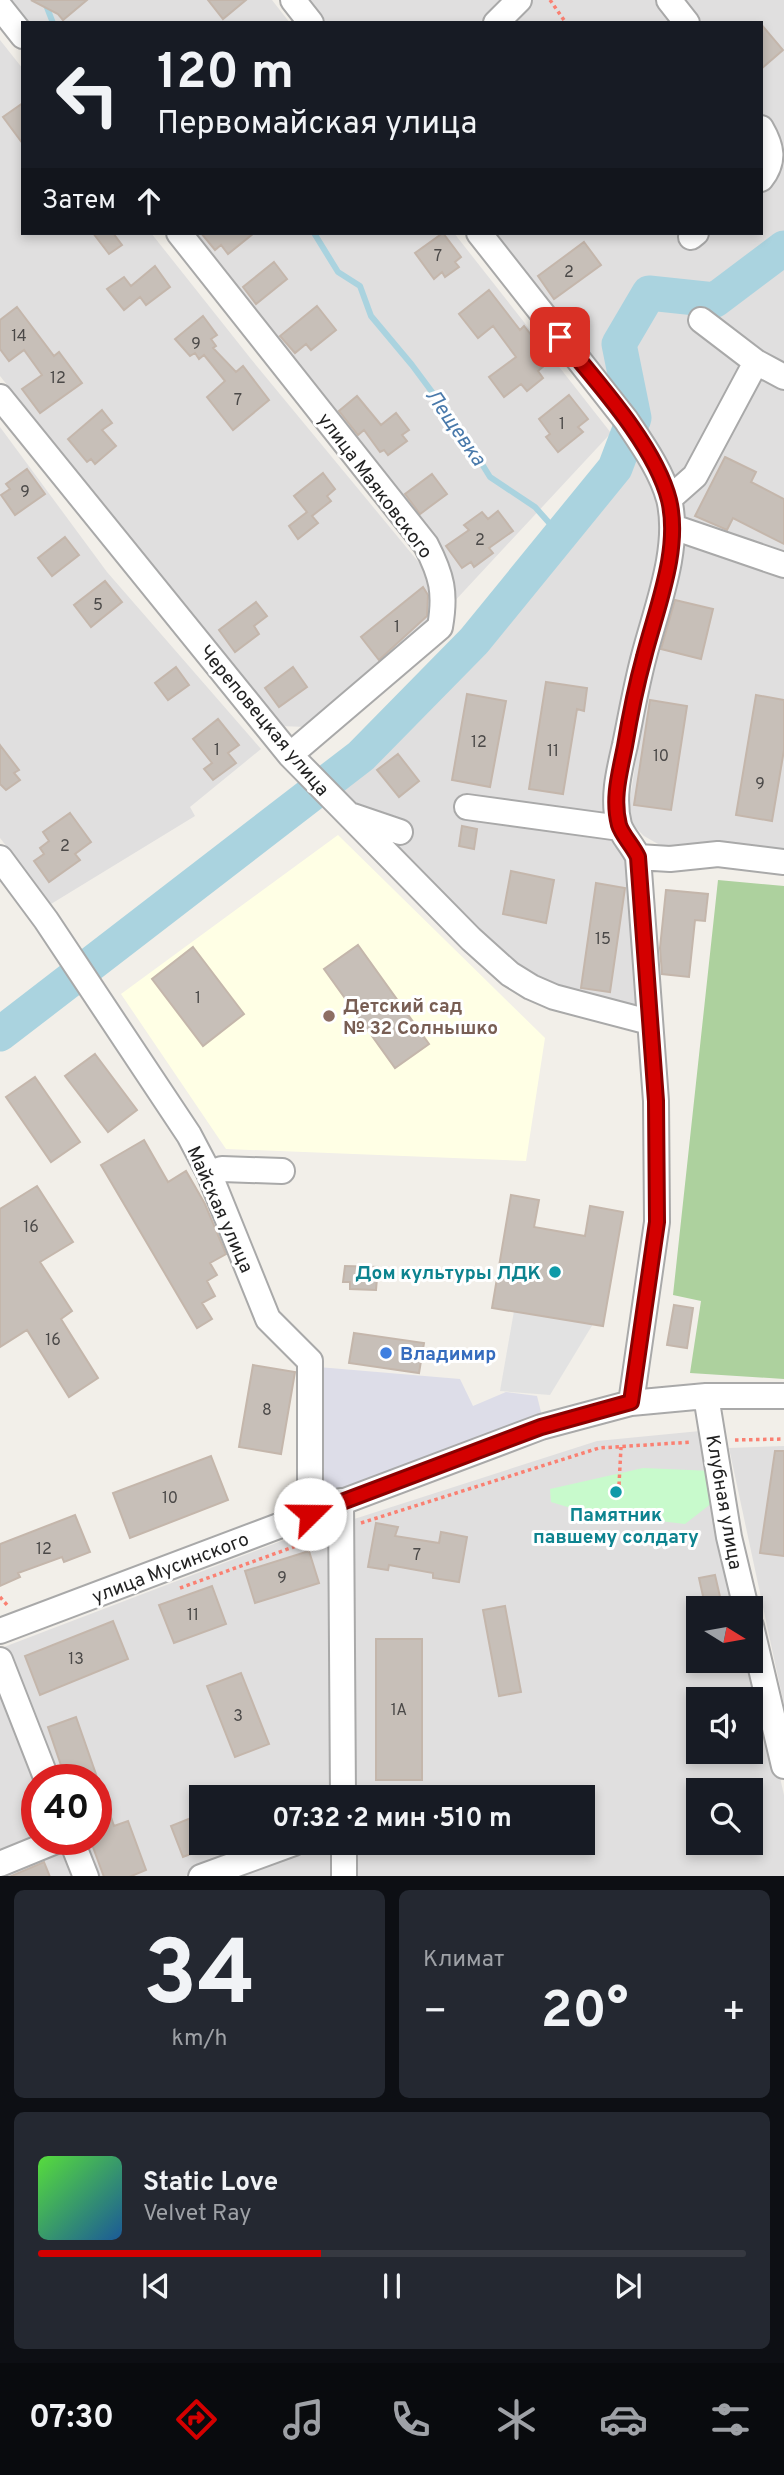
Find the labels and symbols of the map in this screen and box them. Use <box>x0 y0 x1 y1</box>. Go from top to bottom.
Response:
house number: 7 <box>434 247 442 267</box>
house number: 2 <box>564 263 574 283</box>
pin <box>530 307 590 367</box>
house number: 14 <box>11 327 27 347</box>
house number: 9 <box>191 335 201 355</box>
house number: 12 <box>50 369 66 389</box>
water label: Лещевка <box>418 384 491 472</box>
house number: 7 <box>234 391 242 411</box>
street label: улица Маяковского <box>312 409 437 564</box>
house number: 1 <box>559 415 565 435</box>
house number: 9 <box>20 483 30 503</box>
house number: 2 <box>475 531 485 551</box>
house number: 5 <box>93 596 103 616</box>
house number: 1 <box>394 618 400 638</box>
street label: Череповецкая улица <box>193 641 334 802</box>
house number: 12 <box>471 733 487 753</box>
house number: 1 <box>214 741 220 761</box>
house number: 11 <box>547 742 559 762</box>
house number: 10 <box>653 747 669 767</box>
house number: 9 <box>755 775 765 795</box>
house number: 2 <box>60 837 70 857</box>
house number: 15 <box>595 930 611 950</box>
house number: 1 <box>195 989 201 1009</box>
place label: Детский сад № 32 Солнышко <box>343 995 498 1041</box>
marker: Детский сад № 32 Солнышко <box>321 1008 337 1024</box>
street label: Майская улица <box>180 1143 258 1277</box>
house number: 16 <box>23 1218 39 1238</box>
place label: Дом культуры ЛДК <box>355 1262 541 1286</box>
marker: Дом культуры ЛДК <box>547 1264 563 1280</box>
house number: 16 <box>45 1331 61 1351</box>
place label: Владимир <box>400 1343 496 1367</box>
marker: Владимир <box>378 1345 394 1361</box>
house number: 8 <box>262 1401 272 1421</box>
street label: Клубная улица <box>699 1433 747 1572</box>
position arrow <box>273 1477 347 1551</box>
marker: Памятник павшему солдату <box>608 1484 624 1500</box>
house number: 10 <box>162 1489 178 1509</box>
place label: Памятник павшему солдату <box>533 1504 699 1550</box>
street label: улица Мусинского <box>89 1528 253 1610</box>
house number: 12 <box>36 1540 52 1560</box>
house number: 7 <box>413 1546 421 1566</box>
house number: 9 <box>277 1569 287 1589</box>
north arrow <box>686 1596 763 1673</box>
house number: 11 <box>187 1606 199 1626</box>
house number: 13 <box>68 1650 84 1670</box>
house number: 1А <box>391 1701 407 1721</box>
house number: 3 <box>233 1707 243 1727</box>
speed limit sign: 40 <box>21 1764 112 1855</box>

